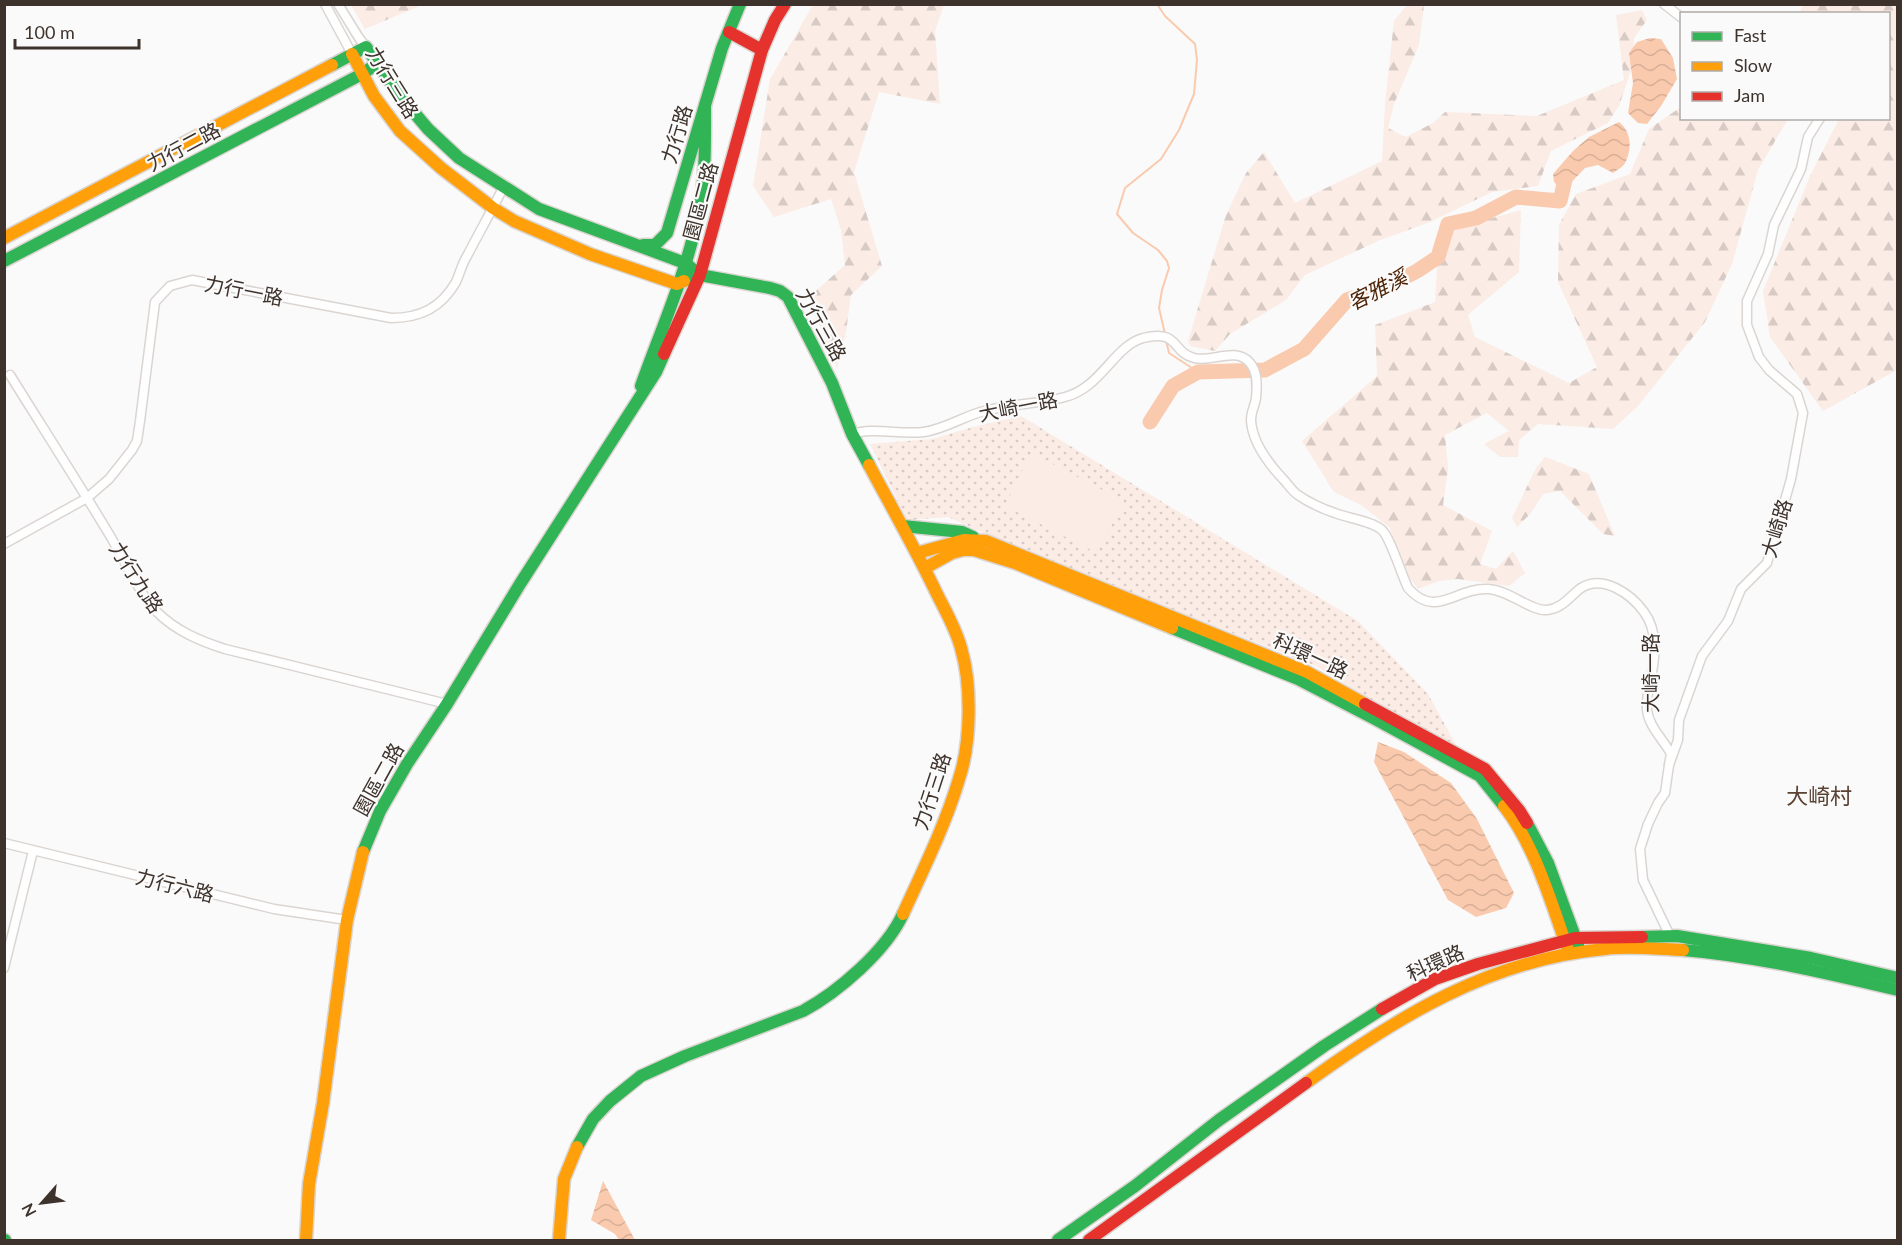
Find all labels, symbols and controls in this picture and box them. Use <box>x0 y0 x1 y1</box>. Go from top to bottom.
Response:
scale bar <box>15 12 140 50</box>
legend <box>1680 12 1890 120</box>
text: 100 m <box>24 21 75 43</box>
text: Fast <box>1734 24 1767 46</box>
street label: 力行三路 <box>362 42 424 122</box>
text: Slow <box>1734 54 1772 76</box>
text: Jam <box>1734 84 1765 106</box>
street label: 力行路 <box>656 102 696 166</box>
street label: 力行二路 <box>142 117 224 175</box>
street label: 園區二路 <box>678 159 722 243</box>
water label: 客雅溪 <box>1343 262 1413 314</box>
street label: 力行一路 <box>202 271 286 309</box>
street label: 力行三路 <box>792 283 852 365</box>
street label: 大崎一路 <box>976 387 1060 425</box>
street label: 大崎路 <box>1756 496 1796 560</box>
street label: 力行九路 <box>105 537 169 617</box>
street label: 科環一路 <box>1270 627 1352 683</box>
street label: 大崎一路 <box>1638 633 1662 713</box>
street label: 園區二路 <box>348 738 408 820</box>
street label: 力行三路 <box>907 749 955 833</box>
district label: 大崎村 <box>1786 782 1852 809</box>
street label: 力行六路 <box>133 864 217 906</box>
street label: 科環路 <box>1403 939 1467 985</box>
north arrow <box>12 1173 72 1233</box>
text: N <box>17 1200 40 1220</box>

